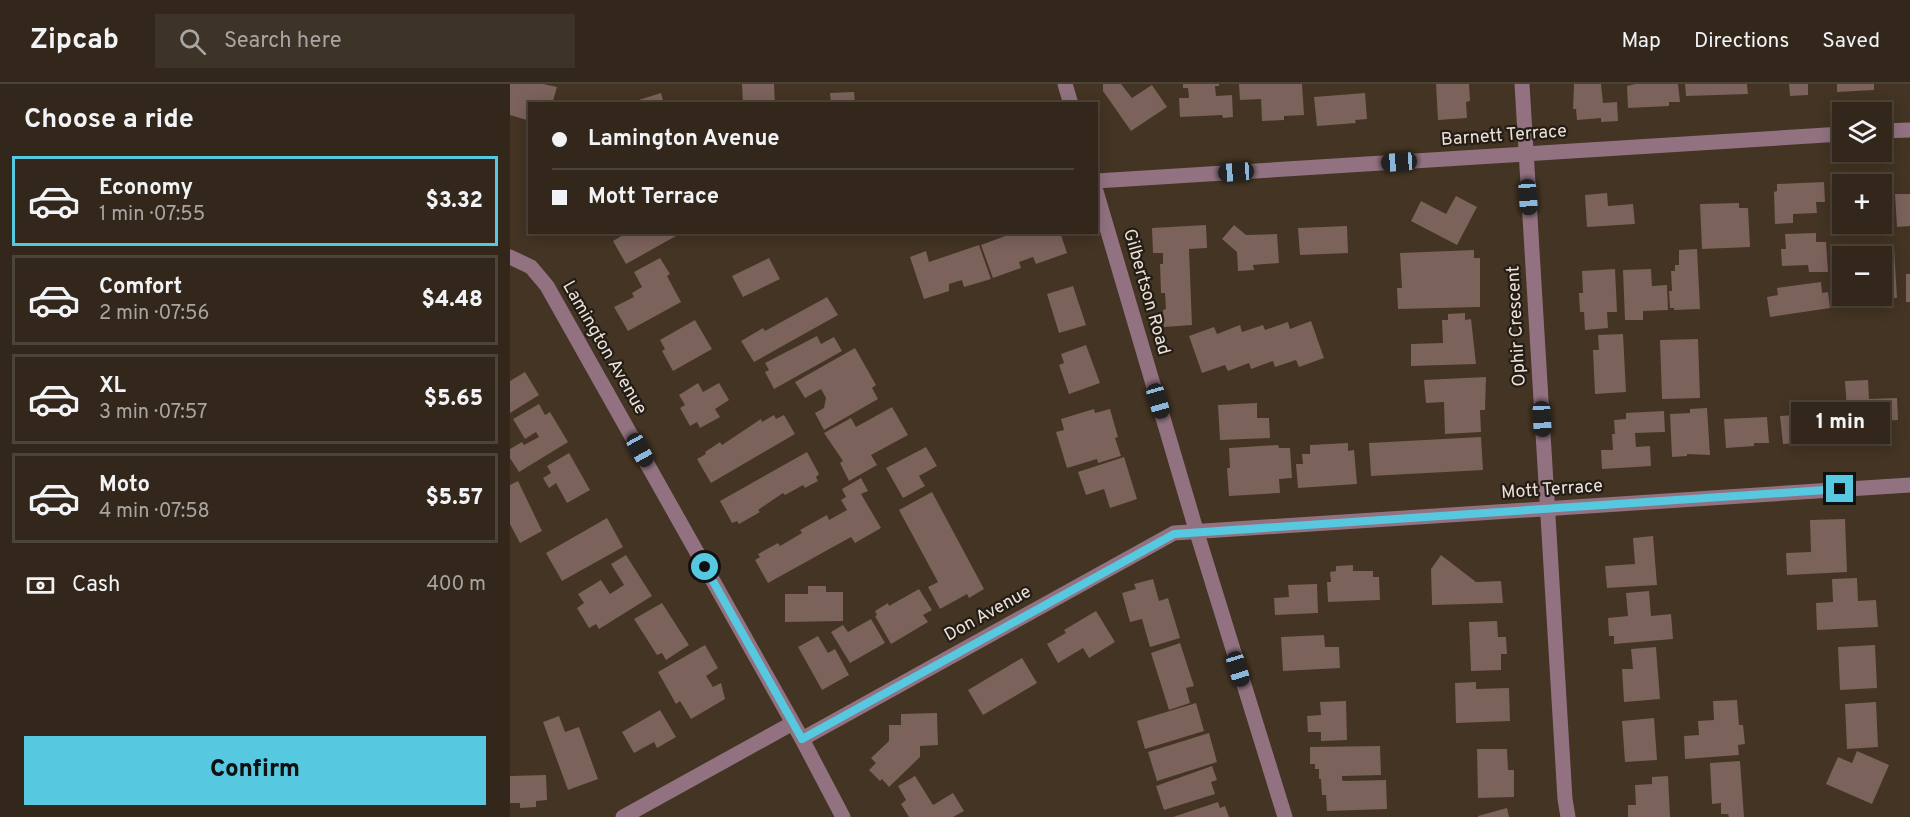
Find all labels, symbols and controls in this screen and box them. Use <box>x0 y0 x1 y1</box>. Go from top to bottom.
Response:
search box <box>155 14 575 68</box>
text: Zipcab <box>30 23 119 59</box>
icon: search <box>176 25 209 58</box>
text: Search here <box>224 28 341 55</box>
text: Map <box>1621 28 1661 55</box>
text: Directions <box>1694 28 1789 55</box>
text: Saved <box>1822 28 1880 55</box>
map controls <box>1832 102 1892 306</box>
button: layers <box>1832 102 1892 162</box>
text: Choose a ride <box>24 103 194 137</box>
street label: Barnett Terrace <box>1440 120 1568 152</box>
text: Lamington Avenue <box>588 126 780 153</box>
car <box>1380 152 1418 172</box>
car <box>1217 162 1255 182</box>
icon: car <box>27 174 81 228</box>
button: + <box>1832 174 1892 234</box>
text: Economy <box>99 175 193 202</box>
car <box>1518 178 1538 216</box>
text: Mott Terrace <box>588 184 719 211</box>
text: $3.32 <box>425 188 483 215</box>
text: 1 min · 07:55 <box>99 202 205 228</box>
street label: Gilbertson Road <box>1117 226 1175 358</box>
button: − <box>1832 246 1892 306</box>
street label: Ophir Crescent <box>1502 265 1532 387</box>
icon: car <box>27 273 81 327</box>
text: Comfort <box>99 274 182 301</box>
street label: Lamington Avenue <box>556 277 652 419</box>
text: $4.48 <box>422 287 483 314</box>
text: 2 min · 07:56 <box>99 301 209 327</box>
icon: car <box>27 372 81 426</box>
text: XL <box>99 373 126 400</box>
car <box>1144 381 1172 421</box>
text: $5.65 <box>424 386 483 413</box>
text: 3 min · 07:57 <box>99 400 207 426</box>
car <box>1532 401 1552 437</box>
callout: 1 min <box>1790 402 1890 444</box>
text: 1 min <box>1816 410 1865 436</box>
car <box>623 430 657 470</box>
icon: car <box>27 471 81 525</box>
text: Moto <box>99 472 150 499</box>
street label: Mott Terrace <box>1500 475 1604 505</box>
route end <box>1826 475 1853 502</box>
text: $5.57 <box>425 485 483 512</box>
text: 4 min · 07:58 <box>99 499 210 525</box>
route start <box>691 553 718 580</box>
icon: cash <box>24 569 57 602</box>
text: Cash <box>72 572 121 599</box>
text: 400 m <box>426 572 486 598</box>
street label: Don Avenue <box>940 581 1036 647</box>
car <box>1224 649 1252 689</box>
button: Confirm <box>24 736 486 805</box>

